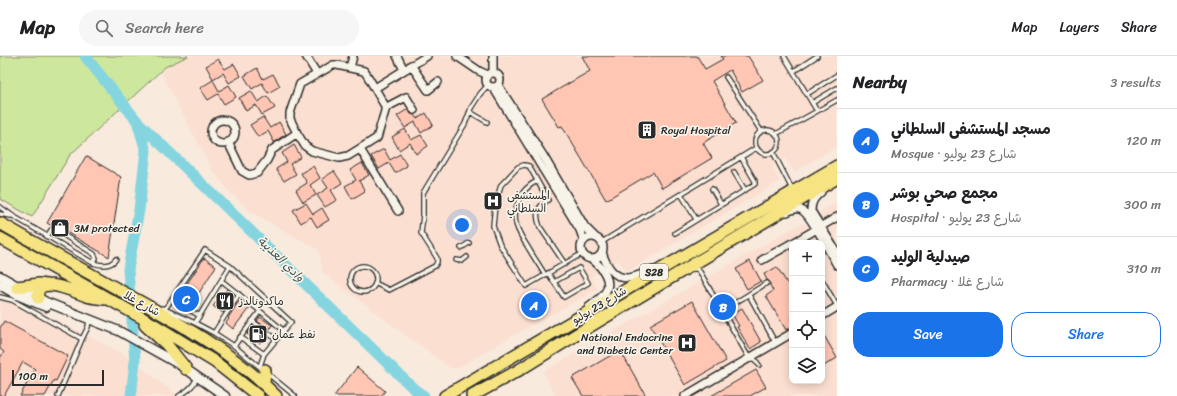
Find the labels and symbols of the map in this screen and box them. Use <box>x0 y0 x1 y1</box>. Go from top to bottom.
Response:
building icon: Royal Hospital <box>636 119 658 141</box>
place label: Royal Hospital <box>661 121 731 140</box>
place label: المستشفى السلطاني <box>507 186 550 219</box>
hospital icon: المستشفى السلطاني <box>482 190 504 212</box>
your location <box>452 215 472 235</box>
shop icon: 3M protected <box>49 217 71 239</box>
place label: 3M protected <box>74 219 140 238</box>
water label: وادي العذيبة <box>252 231 310 288</box>
road number: S28 <box>640 264 668 280</box>
street label: شارع 23 يوليو <box>567 281 631 330</box>
pin: C <box>173 284 199 314</box>
street label: شارع غلا <box>120 286 164 321</box>
restaurant icon: ماكدونالدز <box>214 290 236 312</box>
pin: A <box>521 290 547 320</box>
place label: ماكدونالدز <box>238 292 284 311</box>
pin: B <box>710 292 736 322</box>
fuel station icon: نفط عمان <box>247 323 269 345</box>
place label: نفط عمان <box>272 325 315 344</box>
place label: National Endocrine and Diabetic Center <box>577 328 674 360</box>
hospital icon: National Endocrine and Diabetic Center <box>676 332 698 354</box>
scale bar <box>12 368 104 387</box>

